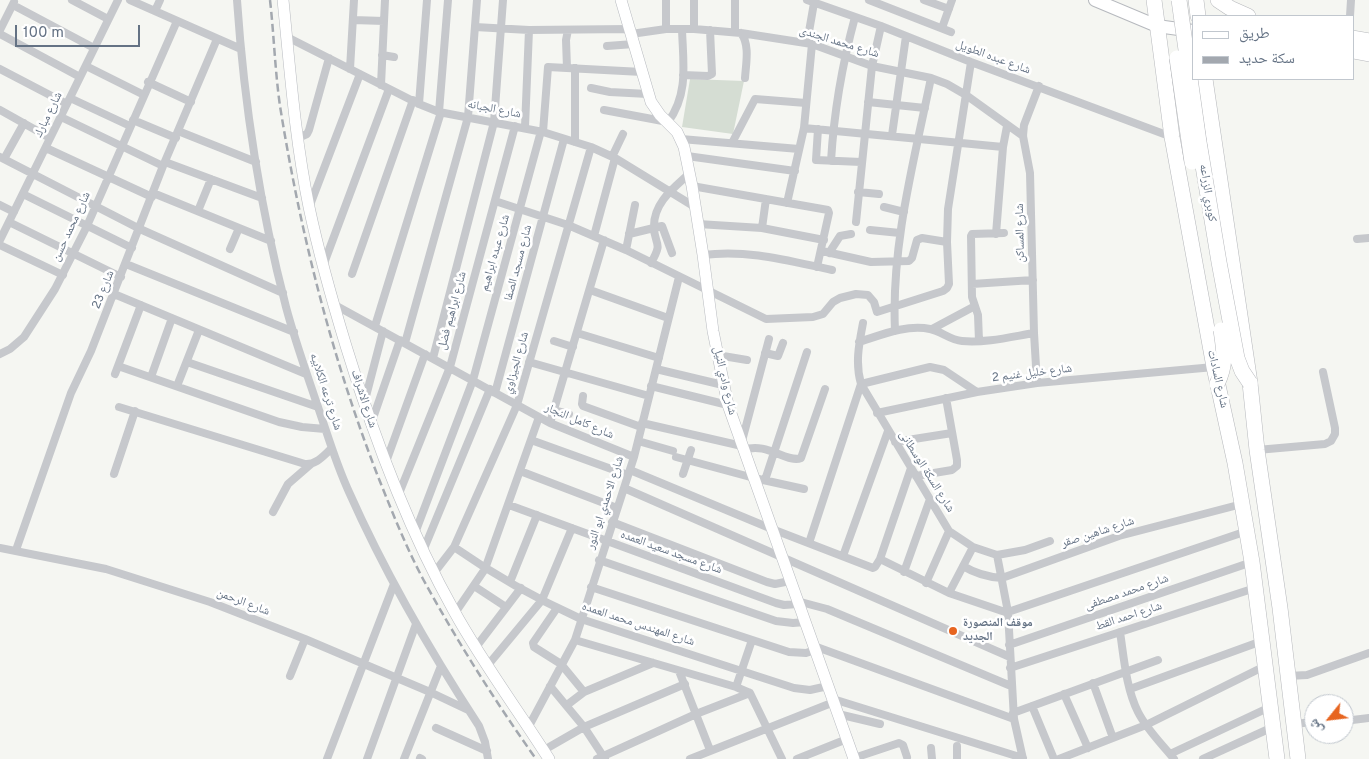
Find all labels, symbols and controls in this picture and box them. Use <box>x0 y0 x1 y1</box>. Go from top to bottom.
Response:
scale bar <box>18 15 142 47</box>
legend <box>1192 15 1354 80</box>
text: 100 m <box>23 24 64 43</box>
street label: شارع محمد الجندى <box>797 24 881 62</box>
text: طريق <box>1239 25 1270 44</box>
street label: شارع عبده الطويل <box>954 38 1032 78</box>
text: سكة حديد <box>1239 50 1295 69</box>
street label: شارع مبارك <box>32 90 66 140</box>
street label: شارع الجبانه <box>466 98 522 122</box>
street label: كوبري الزراعه <box>1195 163 1219 223</box>
street label: شارع محمد حسن <box>50 190 94 264</box>
street label: شارع المساكن <box>1013 203 1029 263</box>
street label: شارع عبده ابراهيم <box>478 213 514 293</box>
street label: شارع مسجد الصفا <box>502 223 536 303</box>
street label: شارع 23 <box>90 269 118 311</box>
street label: شارع ابراهيم فضل <box>436 270 470 352</box>
street label: شارع الجيزاوي <box>501 330 533 396</box>
street label: شارع وادي النيل <box>709 345 739 417</box>
street label: شارع السادات <box>1203 349 1231 409</box>
street label: شارع ترعه الكلابيه <box>306 352 344 432</box>
street label: شارع خليل غنيم 2 <box>991 362 1073 386</box>
street label: شارع الاشراف <box>347 368 379 430</box>
street label: شارع كامل النجار <box>542 401 616 443</box>
street label: شارع السكة الوسطانى <box>895 428 957 516</box>
street label: شارع الاحمدي ابو النور <box>584 455 628 551</box>
street label: شارع شاهين صقر <box>1060 514 1136 552</box>
street label: شارع مسجد سعيد العمده <box>618 528 724 578</box>
street label: شارع محمد مصطفى <box>1083 572 1171 614</box>
street label: شارع الرحمن <box>215 586 271 620</box>
street label: شارع المهندس محمد العمده <box>580 600 696 650</box>
street label: شارع احمد القط <box>1094 600 1164 634</box>
place label: موقف المنصورة الجديد <box>963 617 1033 645</box>
marker: موقف المنصورة الجديد <box>947 625 959 637</box>
north arrow <box>1304 694 1354 744</box>
text: ش <box>1305 715 1327 737</box>

